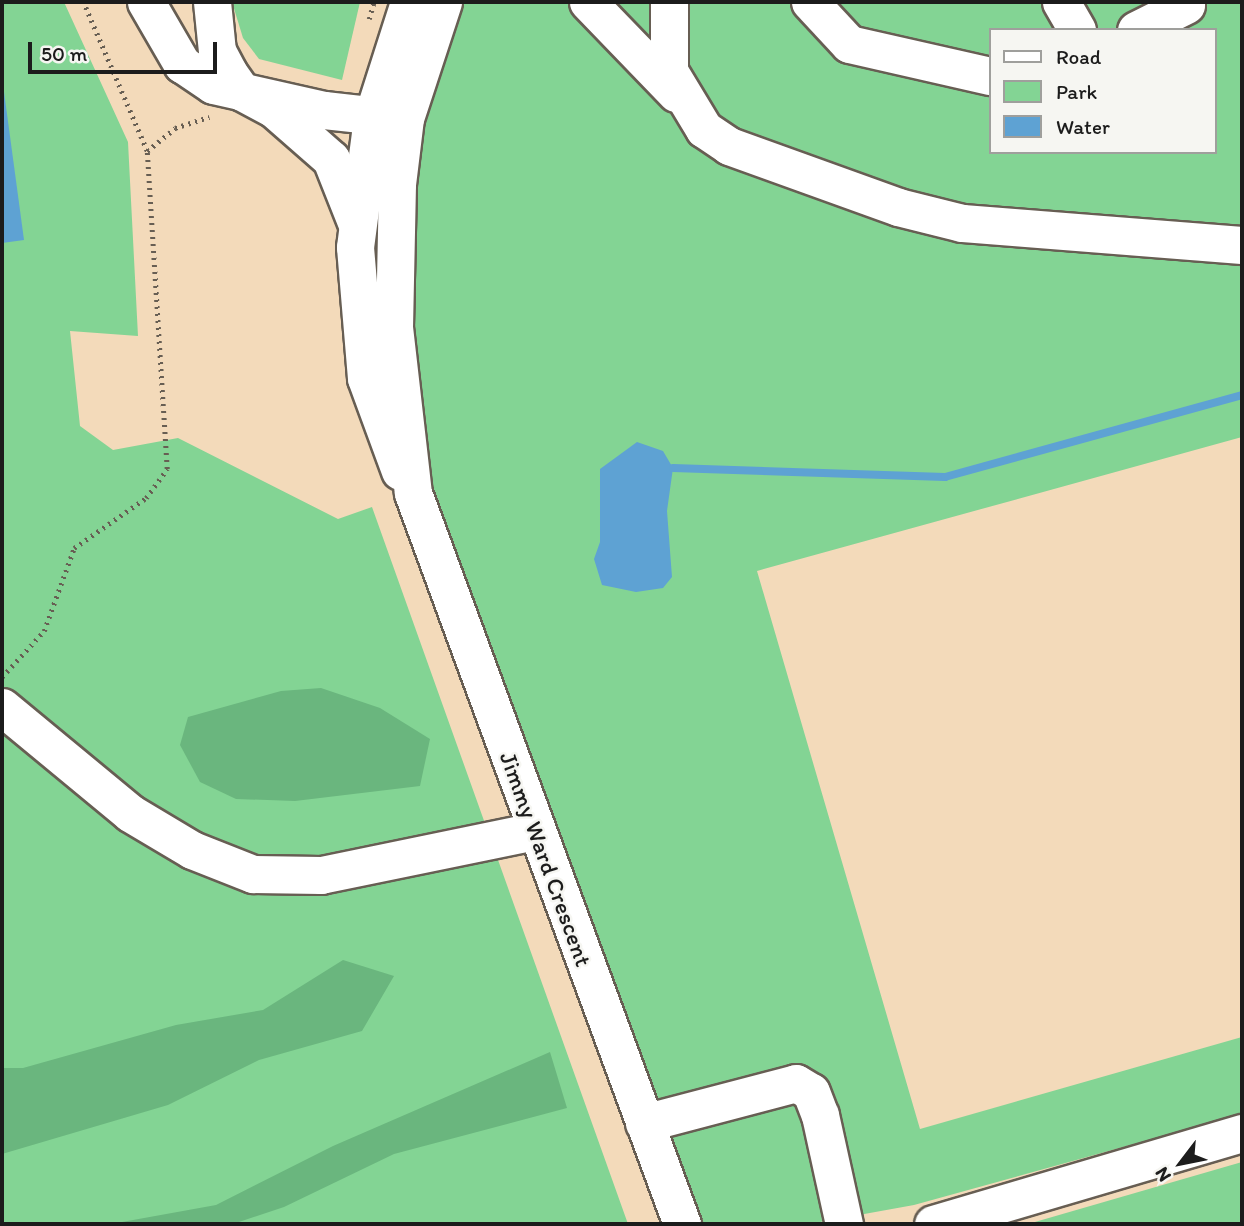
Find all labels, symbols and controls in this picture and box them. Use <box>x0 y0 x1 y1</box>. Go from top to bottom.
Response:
scale bar <box>32 28 220 72</box>
legend <box>988 28 1216 154</box>
text: 50 m <box>41 41 87 66</box>
text: Road <box>1056 44 1101 69</box>
text: Park <box>1056 79 1097 104</box>
text: Water <box>1056 114 1110 139</box>
street label: Jimmy Ward Crescent <box>494 748 598 970</box>
north arrow <box>1146 1128 1216 1198</box>
text: N <box>1150 1163 1176 1186</box>

